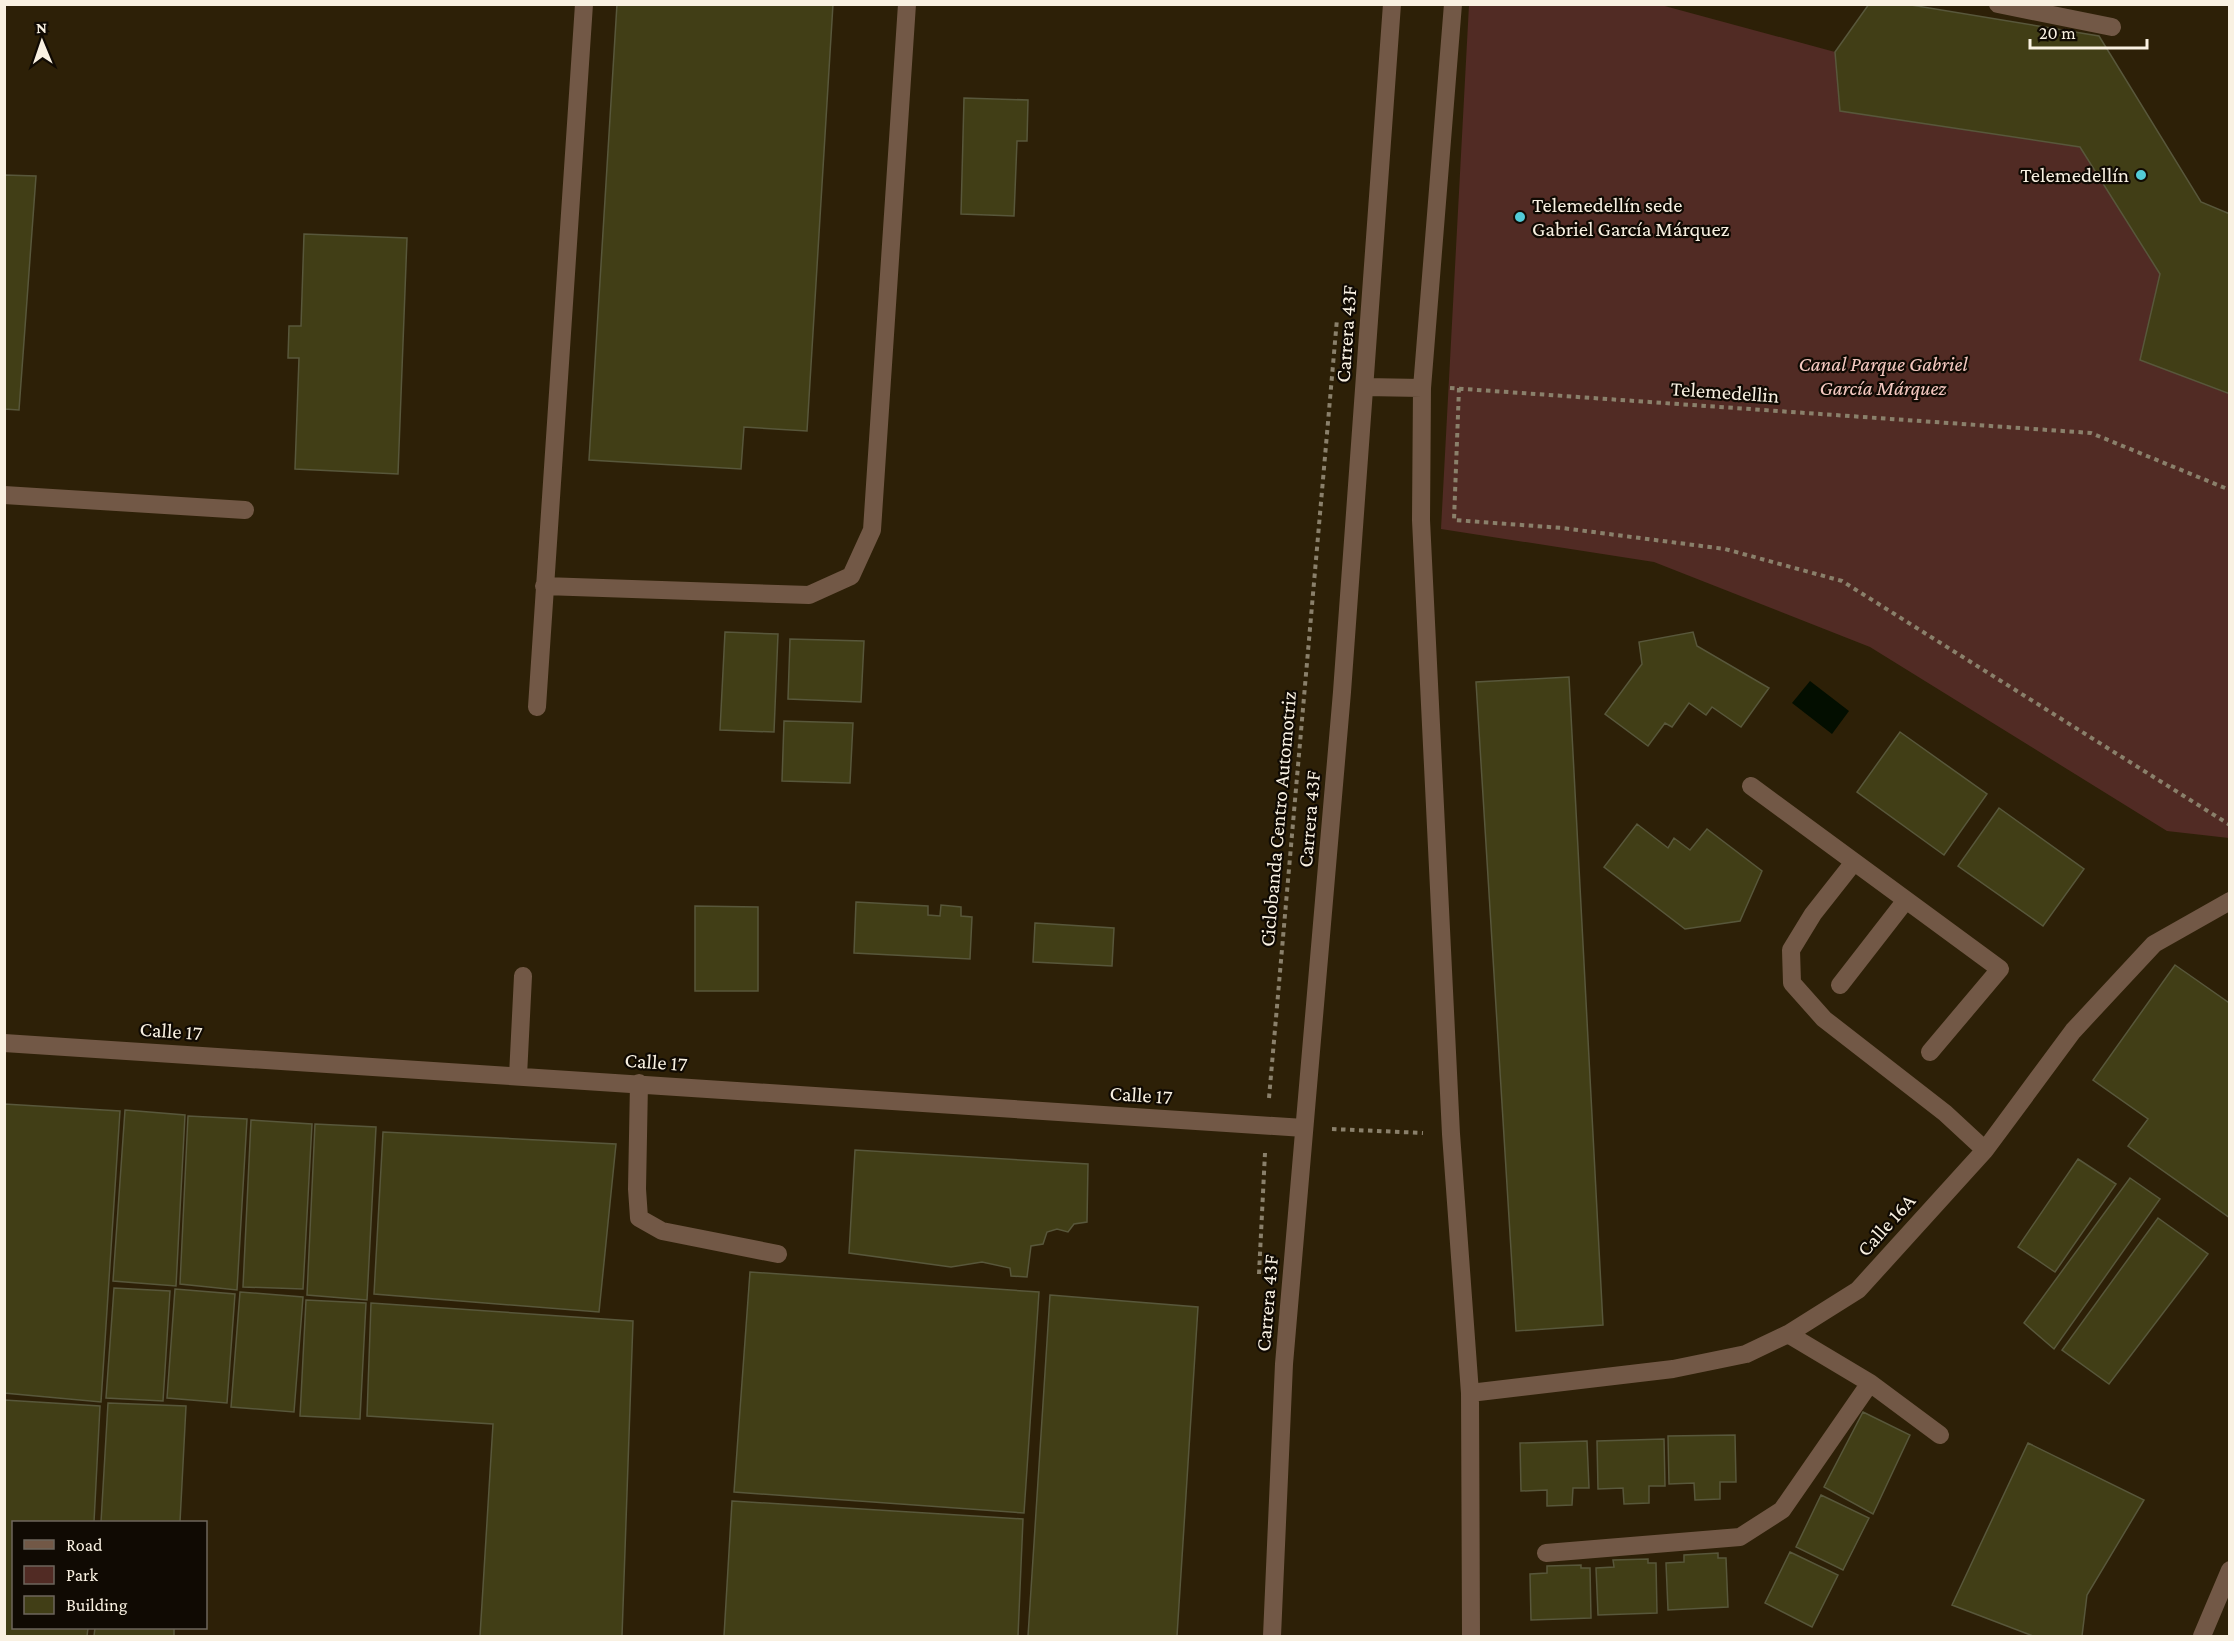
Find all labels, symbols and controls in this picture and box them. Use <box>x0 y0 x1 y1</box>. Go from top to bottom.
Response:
north arrow <box>12 12 72 72</box>
scale bar <box>2030 12 2147 50</box>
text: N <box>36 19 47 36</box>
text: 20 m <box>2039 23 2076 43</box>
place label: Telemedellín <box>2020 163 2129 187</box>
marker: Telemedellín <box>2134 168 2148 182</box>
place label: Telemedellín sede Gabriel García Márquez <box>1532 193 1730 241</box>
marker: Telemedellín sede Gabriel García Márquez <box>1513 210 1527 224</box>
street label: Carrera 43F <box>1331 284 1361 383</box>
park label: Canal Parque Gabriel García Márquez <box>1798 352 1968 400</box>
street label: Telemedellin <box>1670 376 1780 408</box>
street label: Ciclobanda Centro Automotriz <box>1255 690 1301 948</box>
street label: Carrera 43F <box>1293 769 1325 869</box>
street label: Calle 17 <box>139 1017 204 1045</box>
street label: Calle 17 <box>624 1048 689 1076</box>
street label: Calle 17 <box>1109 1081 1174 1109</box>
street label: Calle 16A <box>1852 1189 1920 1261</box>
street label: Carrera 43F <box>1251 1253 1283 1353</box>
legend <box>12 1521 207 1629</box>
text: Road <box>66 1535 103 1555</box>
text: Park <box>66 1565 98 1585</box>
text: Building <box>66 1595 128 1615</box>

